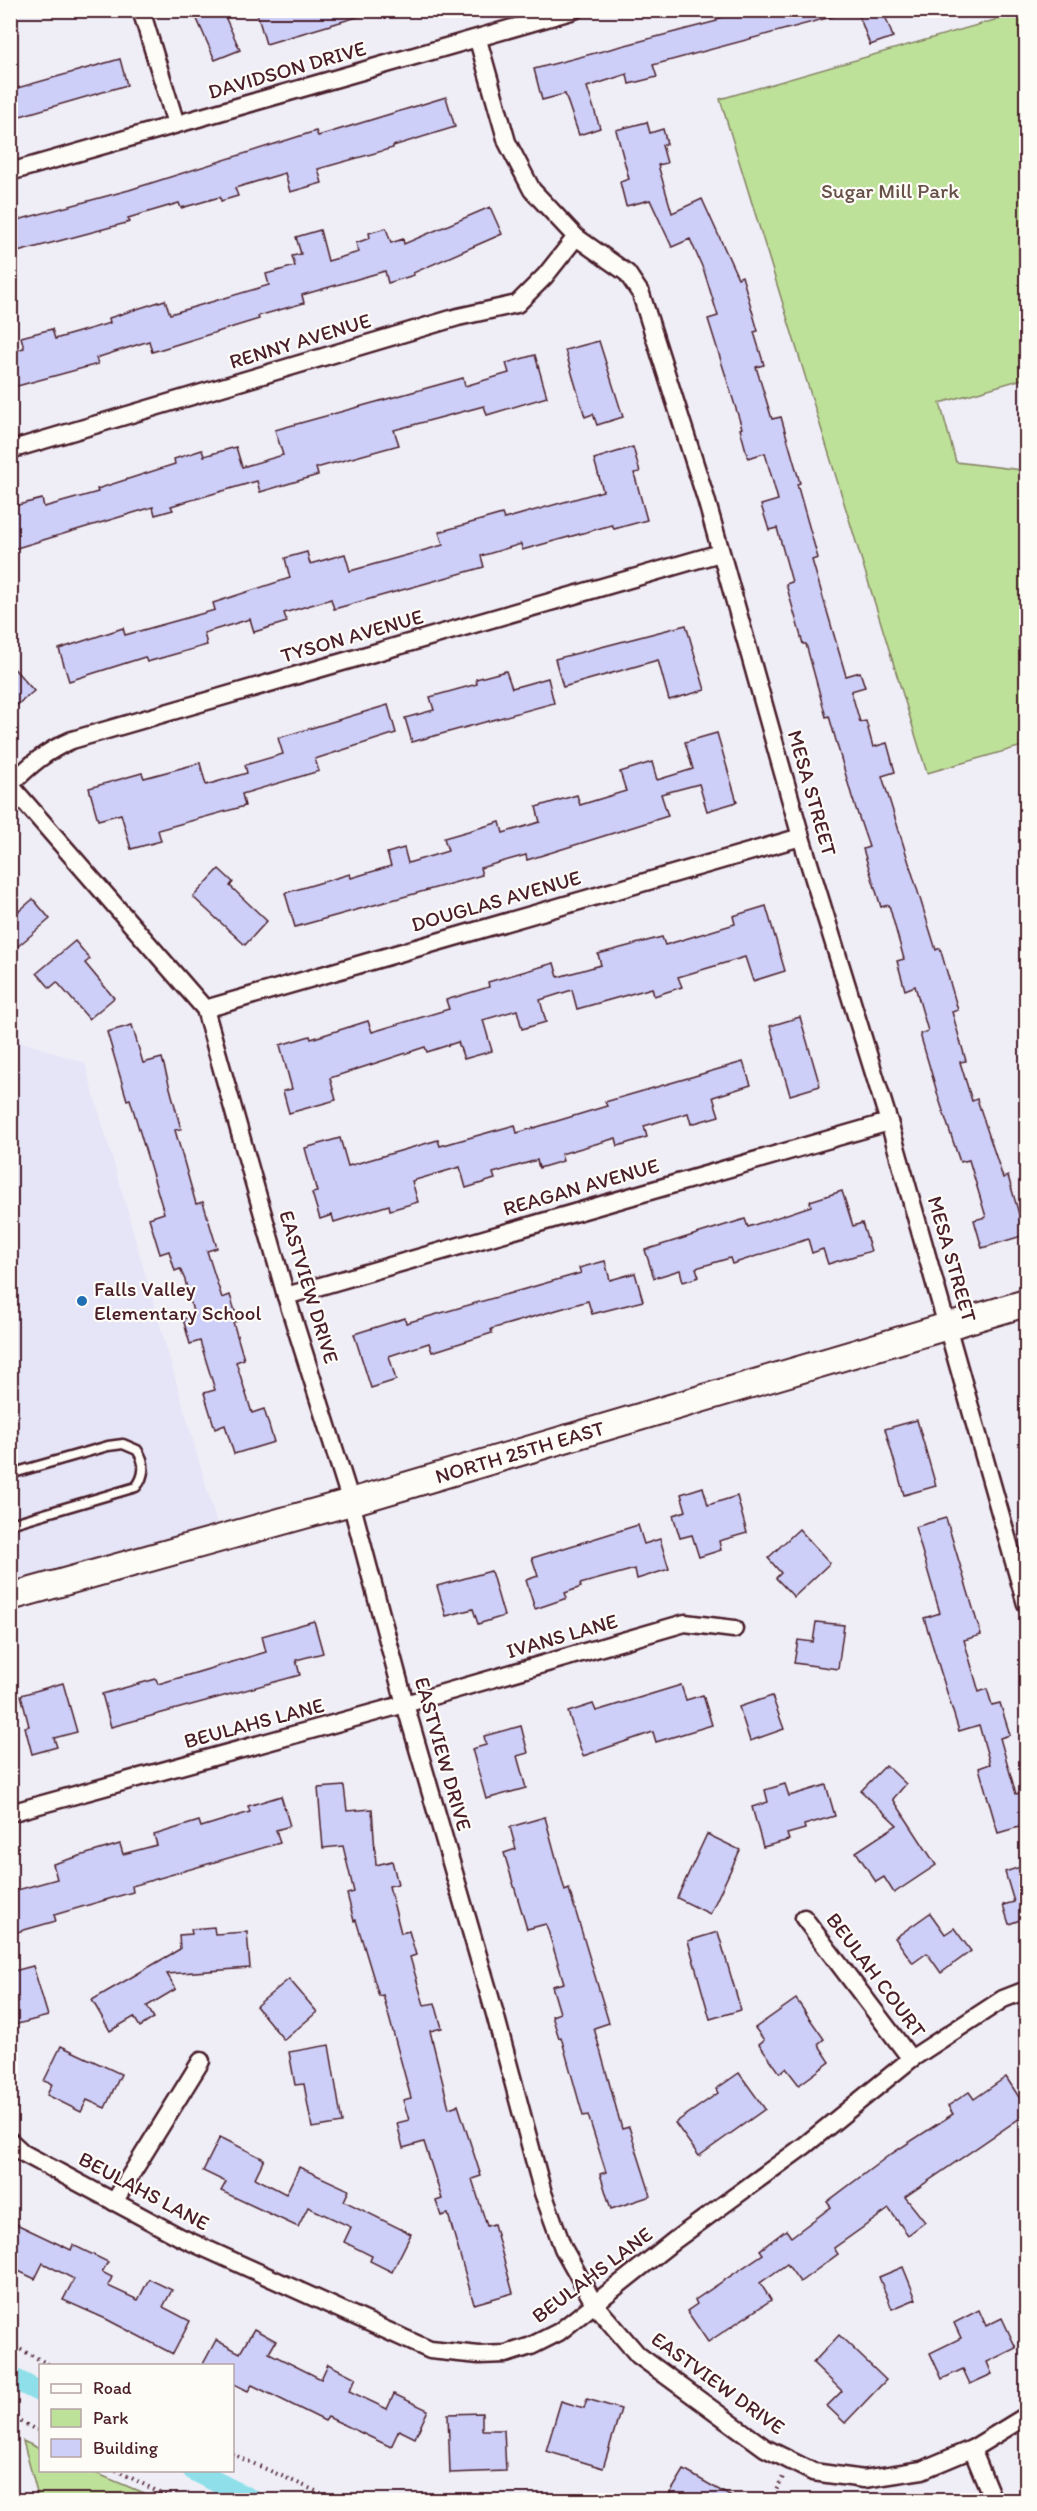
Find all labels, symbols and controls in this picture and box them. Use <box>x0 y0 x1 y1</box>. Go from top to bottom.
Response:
street label: DAVIDSON DRIVE <box>205 35 369 104</box>
park label: Sugar Mill Park <box>821 178 959 203</box>
street label: RENNY AVENUE <box>226 307 374 374</box>
street label: TYSON AVENUE <box>278 603 426 668</box>
street label: MESA STREET <box>783 727 842 859</box>
street label: DOUGLAS AVENUE <box>408 864 584 937</box>
street label: REAGAN AVENUE <box>500 1152 662 1221</box>
street label: MESA STREET <box>923 1193 982 1325</box>
street label: EASTVIEW DRIVE <box>274 1207 345 1366</box>
place label: Falls Valley Elementary School <box>94 1276 262 1325</box>
marker: Falls Valley Elementary School <box>75 1294 89 1308</box>
street label: NORTH 25TH EAST <box>432 1415 608 1489</box>
street label: IVANS LANE <box>504 1608 620 1663</box>
street label: EASTVIEW DRIVE <box>410 1674 477 1834</box>
street label: BEULAHS LANE <box>181 1692 327 1753</box>
street label: BEULAH COURT <box>821 1907 932 2042</box>
street label: BEULAHS LANE <box>75 2146 214 2236</box>
street label: BEULAHS LANE <box>527 2221 657 2328</box>
street label: EASTVIEW DRIVE <box>647 2326 790 2439</box>
legend <box>39 2364 234 2472</box>
text: Road <box>93 2377 132 2399</box>
text: Park <box>93 2407 128 2429</box>
text: Building <box>93 2437 159 2459</box>

